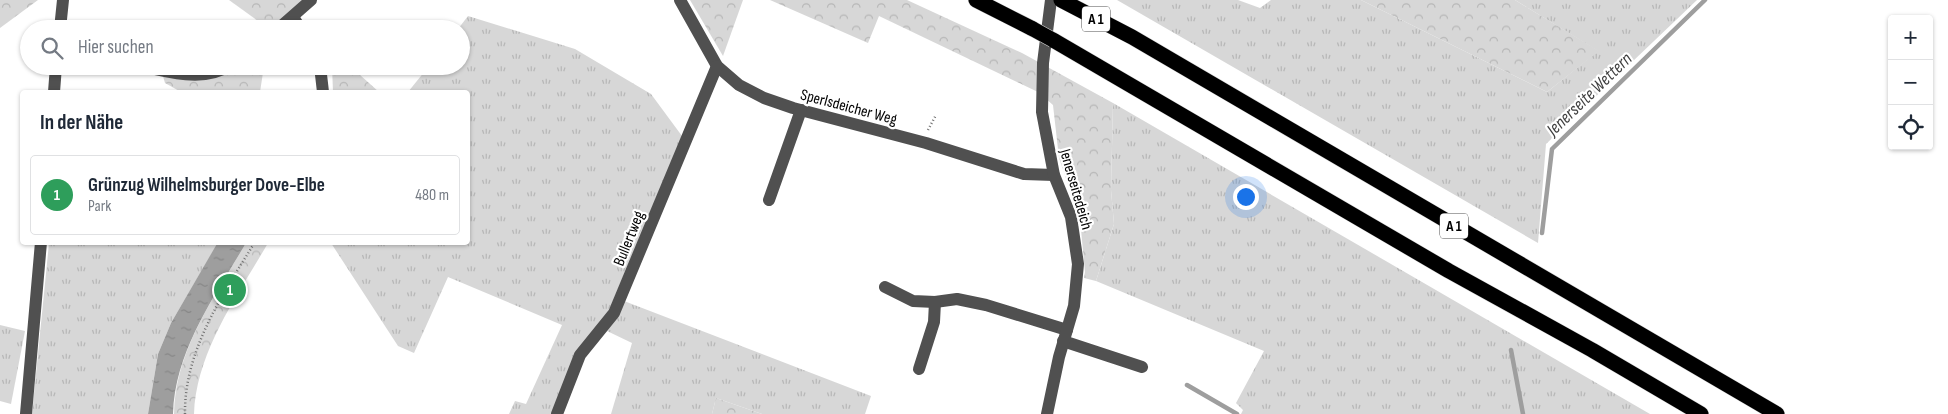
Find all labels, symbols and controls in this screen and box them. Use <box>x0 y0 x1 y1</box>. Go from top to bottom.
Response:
road number: A 1 <box>1082 6 1110 32</box>
map controls <box>1888 15 1933 150</box>
button: + <box>1888 15 1933 60</box>
search box <box>20 20 470 75</box>
icon: search <box>38 34 66 62</box>
text: Hier suchen <box>78 36 154 59</box>
water label: Jenerseite Wettern <box>1542 48 1637 141</box>
button: − <box>1888 60 1933 105</box>
street label: Sperlsdeicher Weg <box>798 85 899 129</box>
button: locate <box>1888 105 1933 150</box>
text: In der Nähe <box>40 110 123 135</box>
street label: Jenerseitedeich <box>1055 146 1096 232</box>
text: Grünzug Wilhelmsburger Dove-Elbe <box>88 174 325 197</box>
your location <box>1233 184 1259 210</box>
text: 1 <box>54 186 60 205</box>
text: 480 m <box>415 186 449 205</box>
text: Park <box>88 197 111 216</box>
street label: Bullertweg <box>610 208 649 269</box>
road number: A 1 <box>1440 214 1468 238</box>
pin: 1 <box>214 271 246 309</box>

